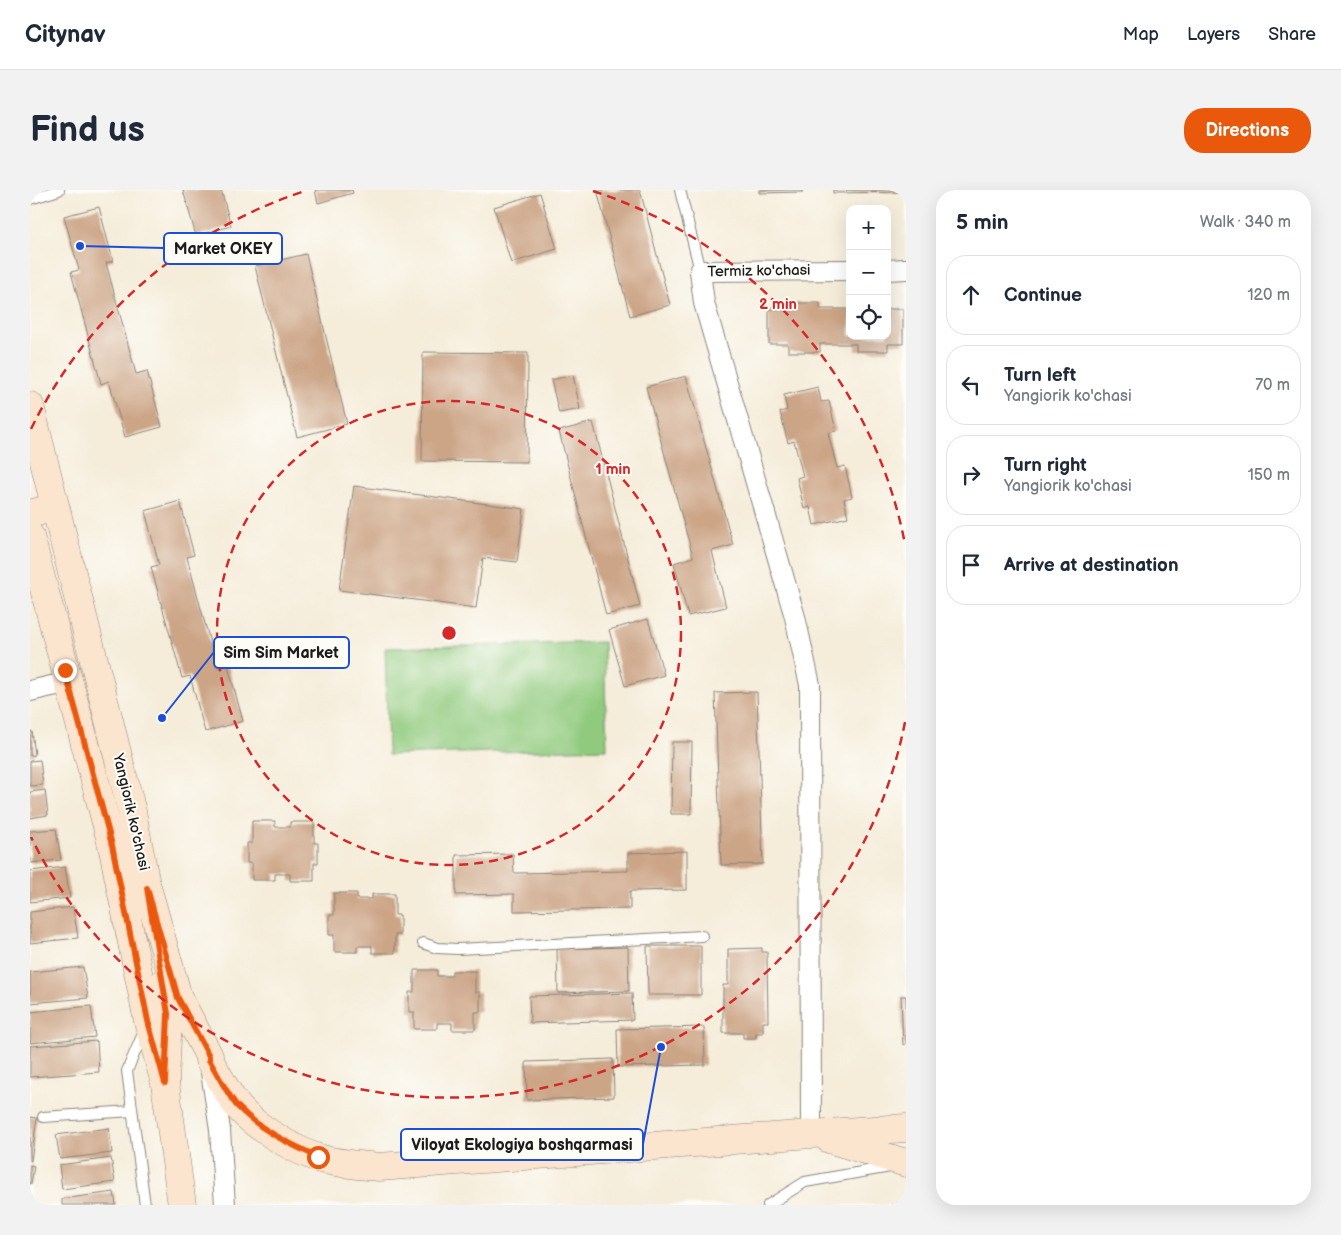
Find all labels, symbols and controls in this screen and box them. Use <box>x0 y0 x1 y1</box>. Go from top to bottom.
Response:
text: Citynav <box>25 20 106 49</box>
text: Map <box>1123 24 1159 45</box>
text: Layers <box>1187 24 1240 45</box>
text: Share <box>1268 24 1316 45</box>
button: Directions <box>1184 108 1311 153</box>
text: Find us <box>30 109 145 152</box>
map controls <box>846 205 891 340</box>
button: + <box>846 205 891 250</box>
text: 5 min <box>956 210 1009 235</box>
text: Walk · 340 m <box>1200 213 1291 232</box>
callout: Market OKEY <box>164 233 282 264</box>
text: Market OKEY <box>174 240 273 259</box>
button: − <box>846 250 891 295</box>
street label: Termiz ko'chasi <box>707 261 811 281</box>
icon: ahead <box>957 281 985 309</box>
text: Continue <box>1004 284 1082 307</box>
text: 120 m <box>1247 286 1290 305</box>
text: 2 min <box>759 295 797 314</box>
button: locate <box>846 295 891 340</box>
text: Turn left <box>1004 364 1076 387</box>
icon: left <box>957 371 985 399</box>
text: 70 m <box>1255 376 1290 395</box>
text: Yangiorik ko'chasi <box>1004 387 1132 406</box>
text: Turn right <box>1004 454 1087 477</box>
text: 1 min <box>595 460 631 479</box>
icon: right <box>957 461 985 489</box>
text: 150 m <box>1248 466 1290 485</box>
text: Yangiorik ko'chasi <box>1004 477 1132 496</box>
icon: arrive <box>957 551 985 579</box>
text: Arrive at destination <box>1004 554 1179 577</box>
centre of rings <box>440 624 458 642</box>
callout: Sim Sim Market <box>214 637 349 668</box>
text: Sim Sim Market <box>223 644 339 663</box>
route end <box>54 659 77 682</box>
street label: Yangiorik ko'chasi <box>108 751 154 872</box>
callout: Viloyat Ekologiya boshqarmasi <box>401 1129 643 1160</box>
text: Viloyat Ekologiya boshqarmasi <box>411 1136 633 1155</box>
route start <box>307 1146 330 1169</box>

